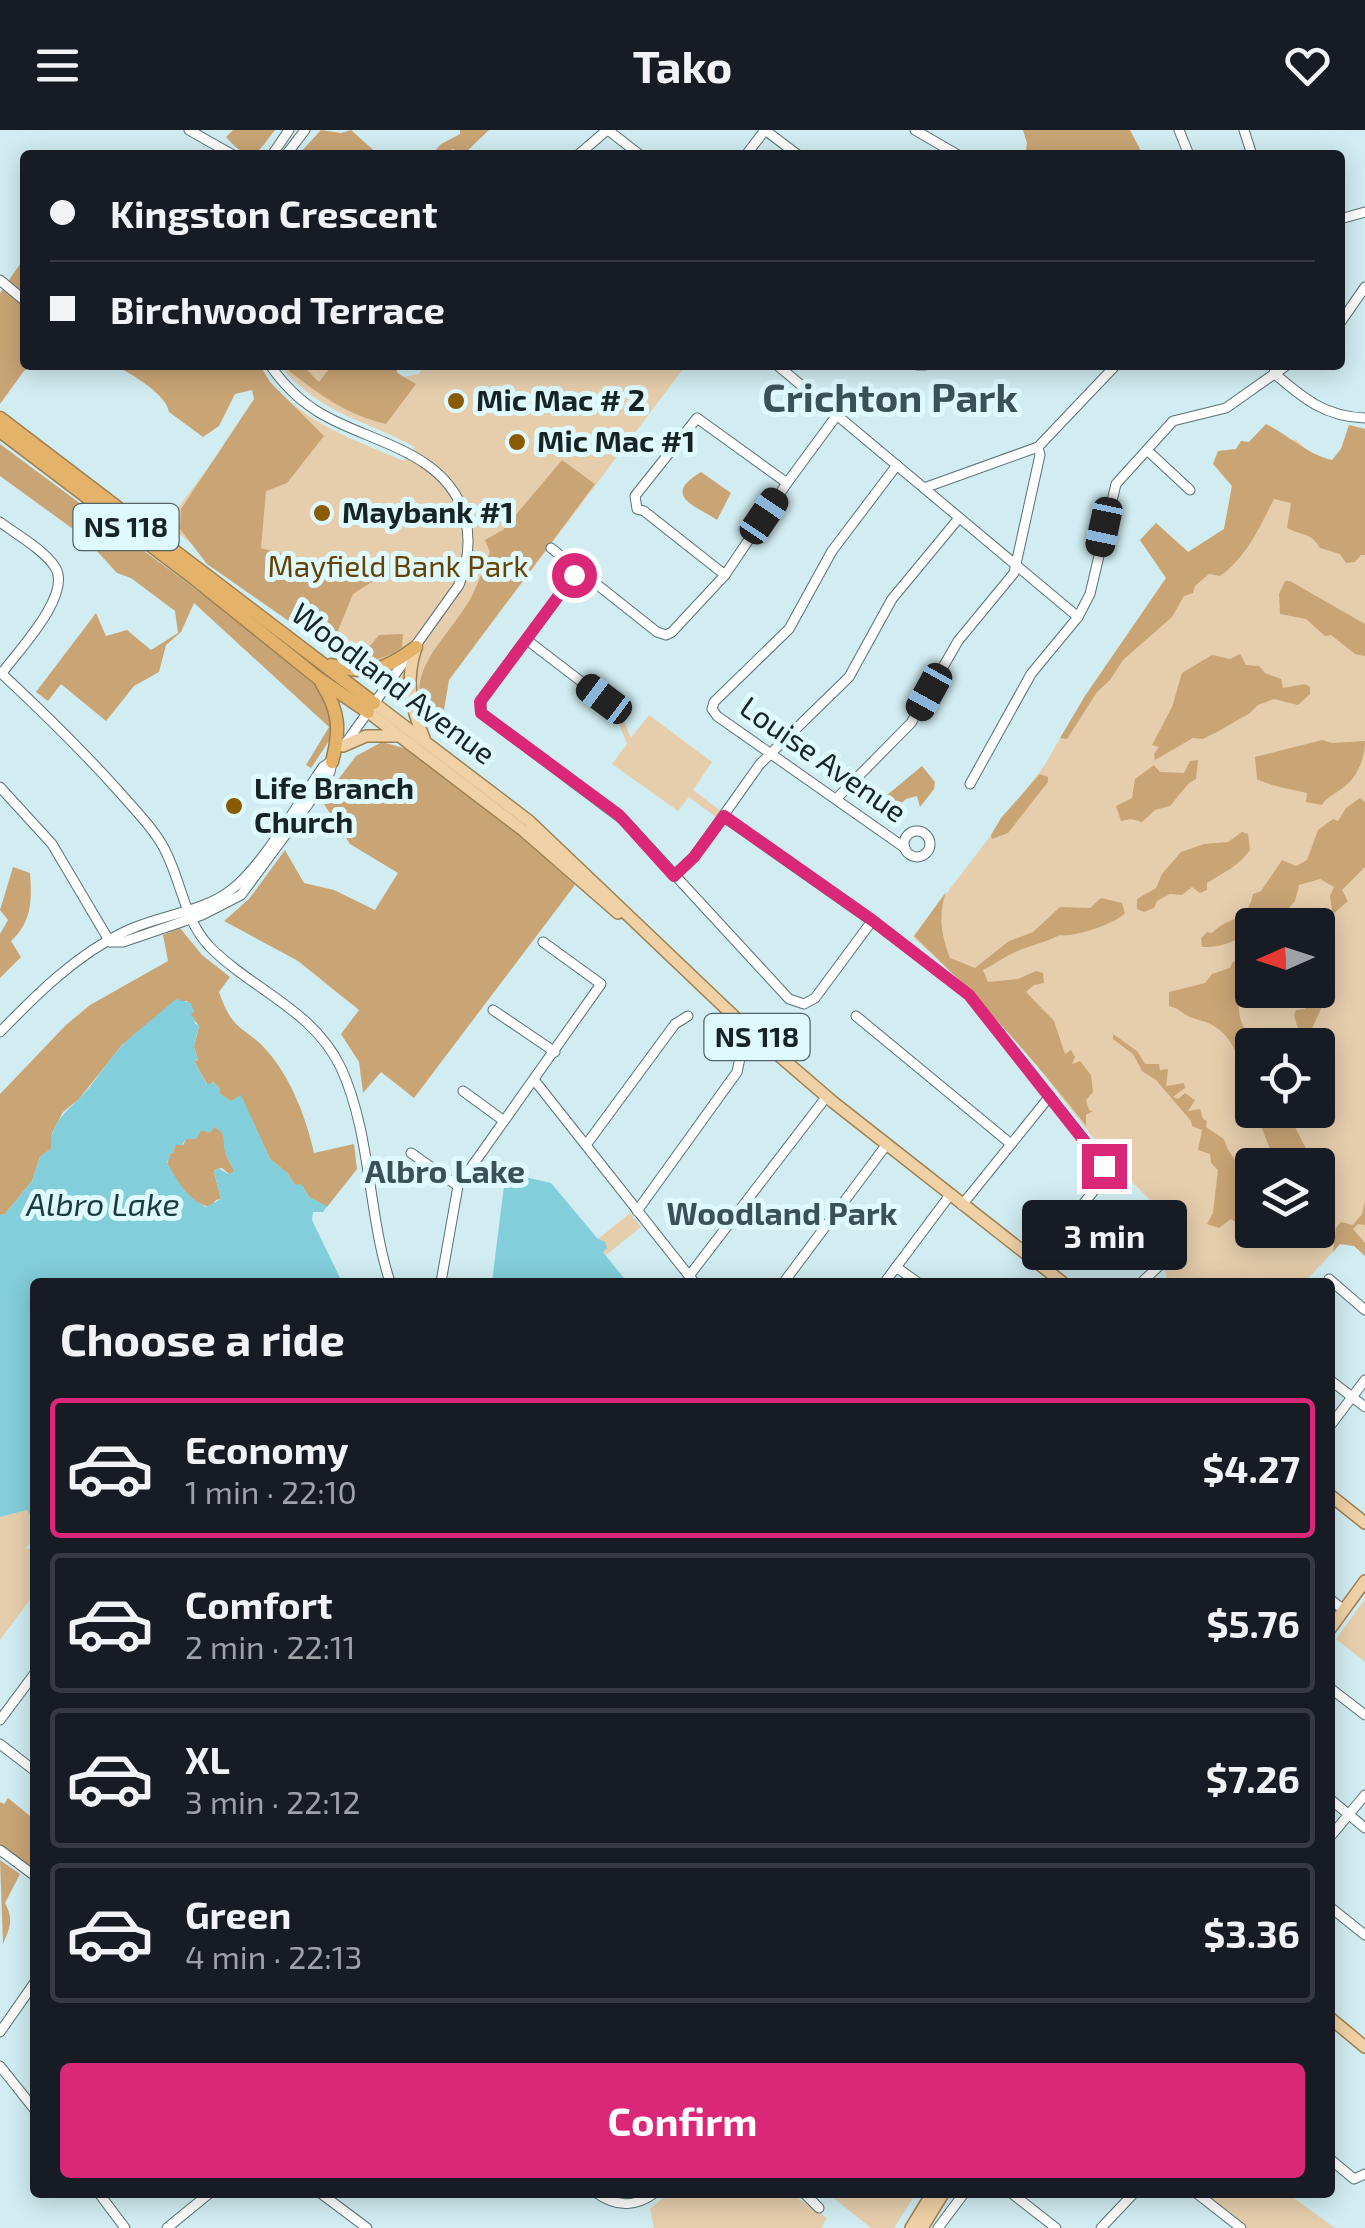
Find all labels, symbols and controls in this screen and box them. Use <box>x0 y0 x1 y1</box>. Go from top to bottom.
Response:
icon: menu <box>30 38 85 93</box>
text: Tako <box>633 38 732 92</box>
icon: heart <box>1280 38 1335 93</box>
text: Kingston Crescent <box>110 190 438 236</box>
text: Birchwood Terrace <box>110 286 445 332</box>
district label: Crichton Park <box>762 372 1018 420</box>
place label: Mic Mac # 2 <box>476 381 645 417</box>
marker: Mic Mac # 2 <box>445 390 467 412</box>
place label: Mic Mac #1 <box>537 422 695 458</box>
marker: Mic Mac #1 <box>506 431 528 453</box>
car <box>735 483 793 549</box>
place label: Maybank #1 <box>342 493 514 530</box>
car <box>1083 495 1125 559</box>
marker: Maybank #1 <box>311 502 333 524</box>
road number: NS 118 <box>74 504 178 550</box>
park label: Mayfield Bank Park <box>267 547 529 583</box>
route start <box>552 553 597 598</box>
street label: Woodland Avenue <box>285 594 503 771</box>
car <box>901 658 957 726</box>
car <box>571 669 637 729</box>
street label: Louise Avenue <box>734 688 914 829</box>
place label: Life Branch Church <box>254 769 414 839</box>
marker: Life Branch Church <box>223 795 245 817</box>
north arrow <box>1235 908 1335 1008</box>
map controls <box>1235 908 1335 1248</box>
road number: NS 118 <box>704 1014 810 1060</box>
button: locate <box>1235 1028 1335 1128</box>
route end <box>1082 1144 1127 1189</box>
button: layers <box>1235 1148 1335 1248</box>
district label: Albro Lake <box>365 1151 525 1189</box>
water label: Albro Lake <box>25 1184 180 1222</box>
district label: Woodland Park <box>667 1193 898 1231</box>
callout: 3 min <box>1022 1201 1186 1271</box>
text: 3 min <box>1064 1216 1145 1254</box>
text: Choose a ride <box>60 1311 345 1365</box>
icon: car <box>65 1423 155 1513</box>
text: Economy <box>185 1426 349 1472</box>
text: $4.27 <box>1202 1445 1300 1491</box>
text: 1 min · 22:10 <box>185 1472 357 1510</box>
icon: car <box>65 1578 155 1668</box>
text: Comfort <box>185 1581 333 1627</box>
text: $5.76 <box>1206 1600 1300 1646</box>
text: 2 min · 22:11 <box>185 1627 356 1665</box>
icon: car <box>65 1733 155 1823</box>
text: XL <box>185 1736 230 1782</box>
text: $7.26 <box>1206 1755 1300 1801</box>
text: 3 min · 22:12 <box>185 1782 361 1820</box>
icon: car <box>65 1888 155 1978</box>
text: Green <box>185 1891 291 1937</box>
text: $3.36 <box>1203 1910 1300 1956</box>
text: 4 min · 22:13 <box>185 1937 362 1975</box>
button: Confirm <box>60 2063 1305 2178</box>

